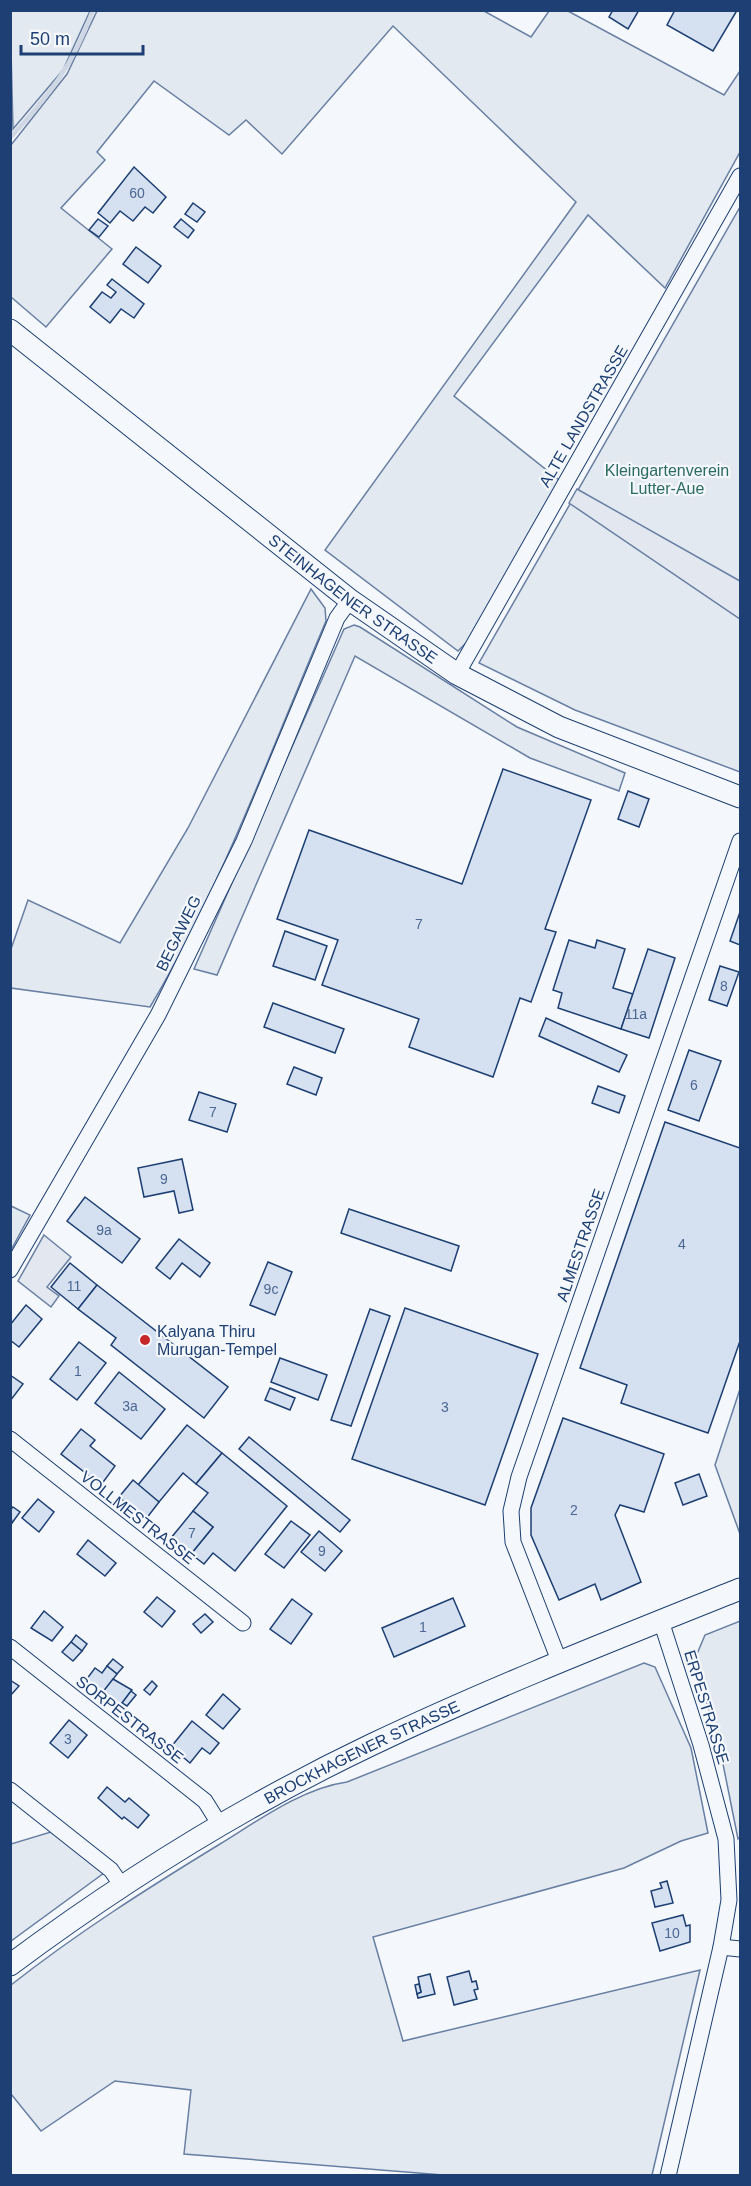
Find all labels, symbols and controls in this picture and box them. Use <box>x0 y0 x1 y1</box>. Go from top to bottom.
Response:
scale bar <box>21 18 142 56</box>
text: 50 m <box>30 29 70 49</box>
house number: 60 <box>129 185 145 201</box>
street label: ALTE LANDSTRASSE <box>536 342 631 490</box>
park label: Kleingartenverein Lutter-Aue <box>605 462 729 497</box>
street label: STEINHAGENER STRASSE <box>265 531 441 667</box>
street label: BEGAWEG <box>153 893 204 974</box>
house number: 7 <box>415 916 423 932</box>
house number: 8 <box>720 978 728 994</box>
house number: 11a <box>625 1006 647 1022</box>
house number: 6 <box>690 1077 698 1093</box>
house number: 7 <box>209 1104 217 1120</box>
house number: 9 <box>160 1171 168 1187</box>
street label: ALMESTRASSE <box>553 1186 608 1304</box>
house number: 9a <box>96 1222 112 1238</box>
house number: 4 <box>678 1236 686 1252</box>
house number: 11 <box>67 1278 81 1294</box>
house number: 9c <box>264 1281 278 1297</box>
place label: Kalyana Thiru Murugan-Tempel <box>157 1323 277 1358</box>
marker: Kalyana Thiru Murugan-Tempel <box>138 1333 152 1347</box>
house number: 1 <box>74 1363 82 1379</box>
house number: 3a <box>122 1398 138 1414</box>
house number: 3 <box>441 1399 449 1415</box>
street label: VOLLMESTRASSE <box>77 1468 198 1567</box>
house number: 2 <box>570 1502 578 1518</box>
house number: 7 <box>188 1525 196 1541</box>
house number: 9 <box>318 1543 326 1559</box>
house number: 1 <box>419 1619 427 1635</box>
street label: ERPESTRASSE <box>681 1648 732 1766</box>
street label: SORPESTRASSE <box>73 1672 186 1766</box>
street label: BROCKHAGENER STRASSE <box>261 1698 462 1807</box>
house number: 3 <box>64 1731 72 1747</box>
house number: 10 <box>664 1925 680 1941</box>

